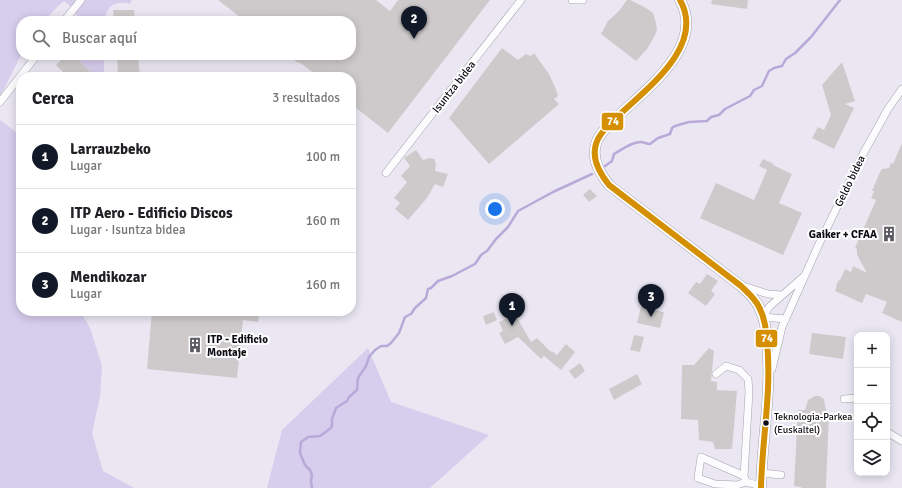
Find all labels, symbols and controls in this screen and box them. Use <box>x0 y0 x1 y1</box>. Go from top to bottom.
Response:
pin: 2 <box>401 6 427 39</box>
search box <box>16 16 356 60</box>
icon: search <box>30 27 52 49</box>
text: Buscar aquí <box>62 29 137 47</box>
street label: Isuntza bidea <box>430 58 479 116</box>
text: Cerca <box>32 88 74 109</box>
text: 3 resultados <box>272 90 340 106</box>
line badge: 74 <box>601 112 624 131</box>
text: 74 <box>607 115 619 128</box>
text: Larrauzbeko <box>70 140 151 158</box>
text: 1 <box>41 149 49 165</box>
text: 100 m <box>306 149 340 165</box>
street label: Geldo bidea <box>832 153 868 209</box>
text: Lugar <box>70 158 102 174</box>
your location <box>485 199 505 219</box>
text: ITP Aero - Edificio Discos <box>70 204 233 222</box>
text: 2 <box>41 213 49 229</box>
text: 160 m <box>306 213 340 229</box>
text: Lugar · Isuntza bidea <box>70 222 186 238</box>
building icon: Gaiker + CFAA <box>880 225 898 243</box>
place label: Gaiker + CFAA <box>809 228 877 241</box>
text: Mendikozar <box>70 268 146 286</box>
text: 3 <box>41 277 49 293</box>
text: 160 m <box>306 277 340 293</box>
pin: 3 <box>638 284 664 317</box>
text: Lugar <box>70 286 102 302</box>
pin: 1 <box>499 293 525 326</box>
line badge: 74 <box>755 329 778 348</box>
text: 74 <box>761 332 773 345</box>
map controls <box>854 332 890 476</box>
button: + <box>854 332 890 368</box>
place label: ITP - Edificio Montaje <box>207 333 268 359</box>
building icon: ITP - Edificio Montaje <box>186 336 204 354</box>
button: − <box>854 368 890 404</box>
button: locate <box>854 404 890 440</box>
place label: Teknologia-Parkea (Euskaltel) <box>774 411 852 436</box>
marker: Teknologia-Parkea (Euskaltel) <box>761 418 771 428</box>
button: layers <box>854 440 890 476</box>

